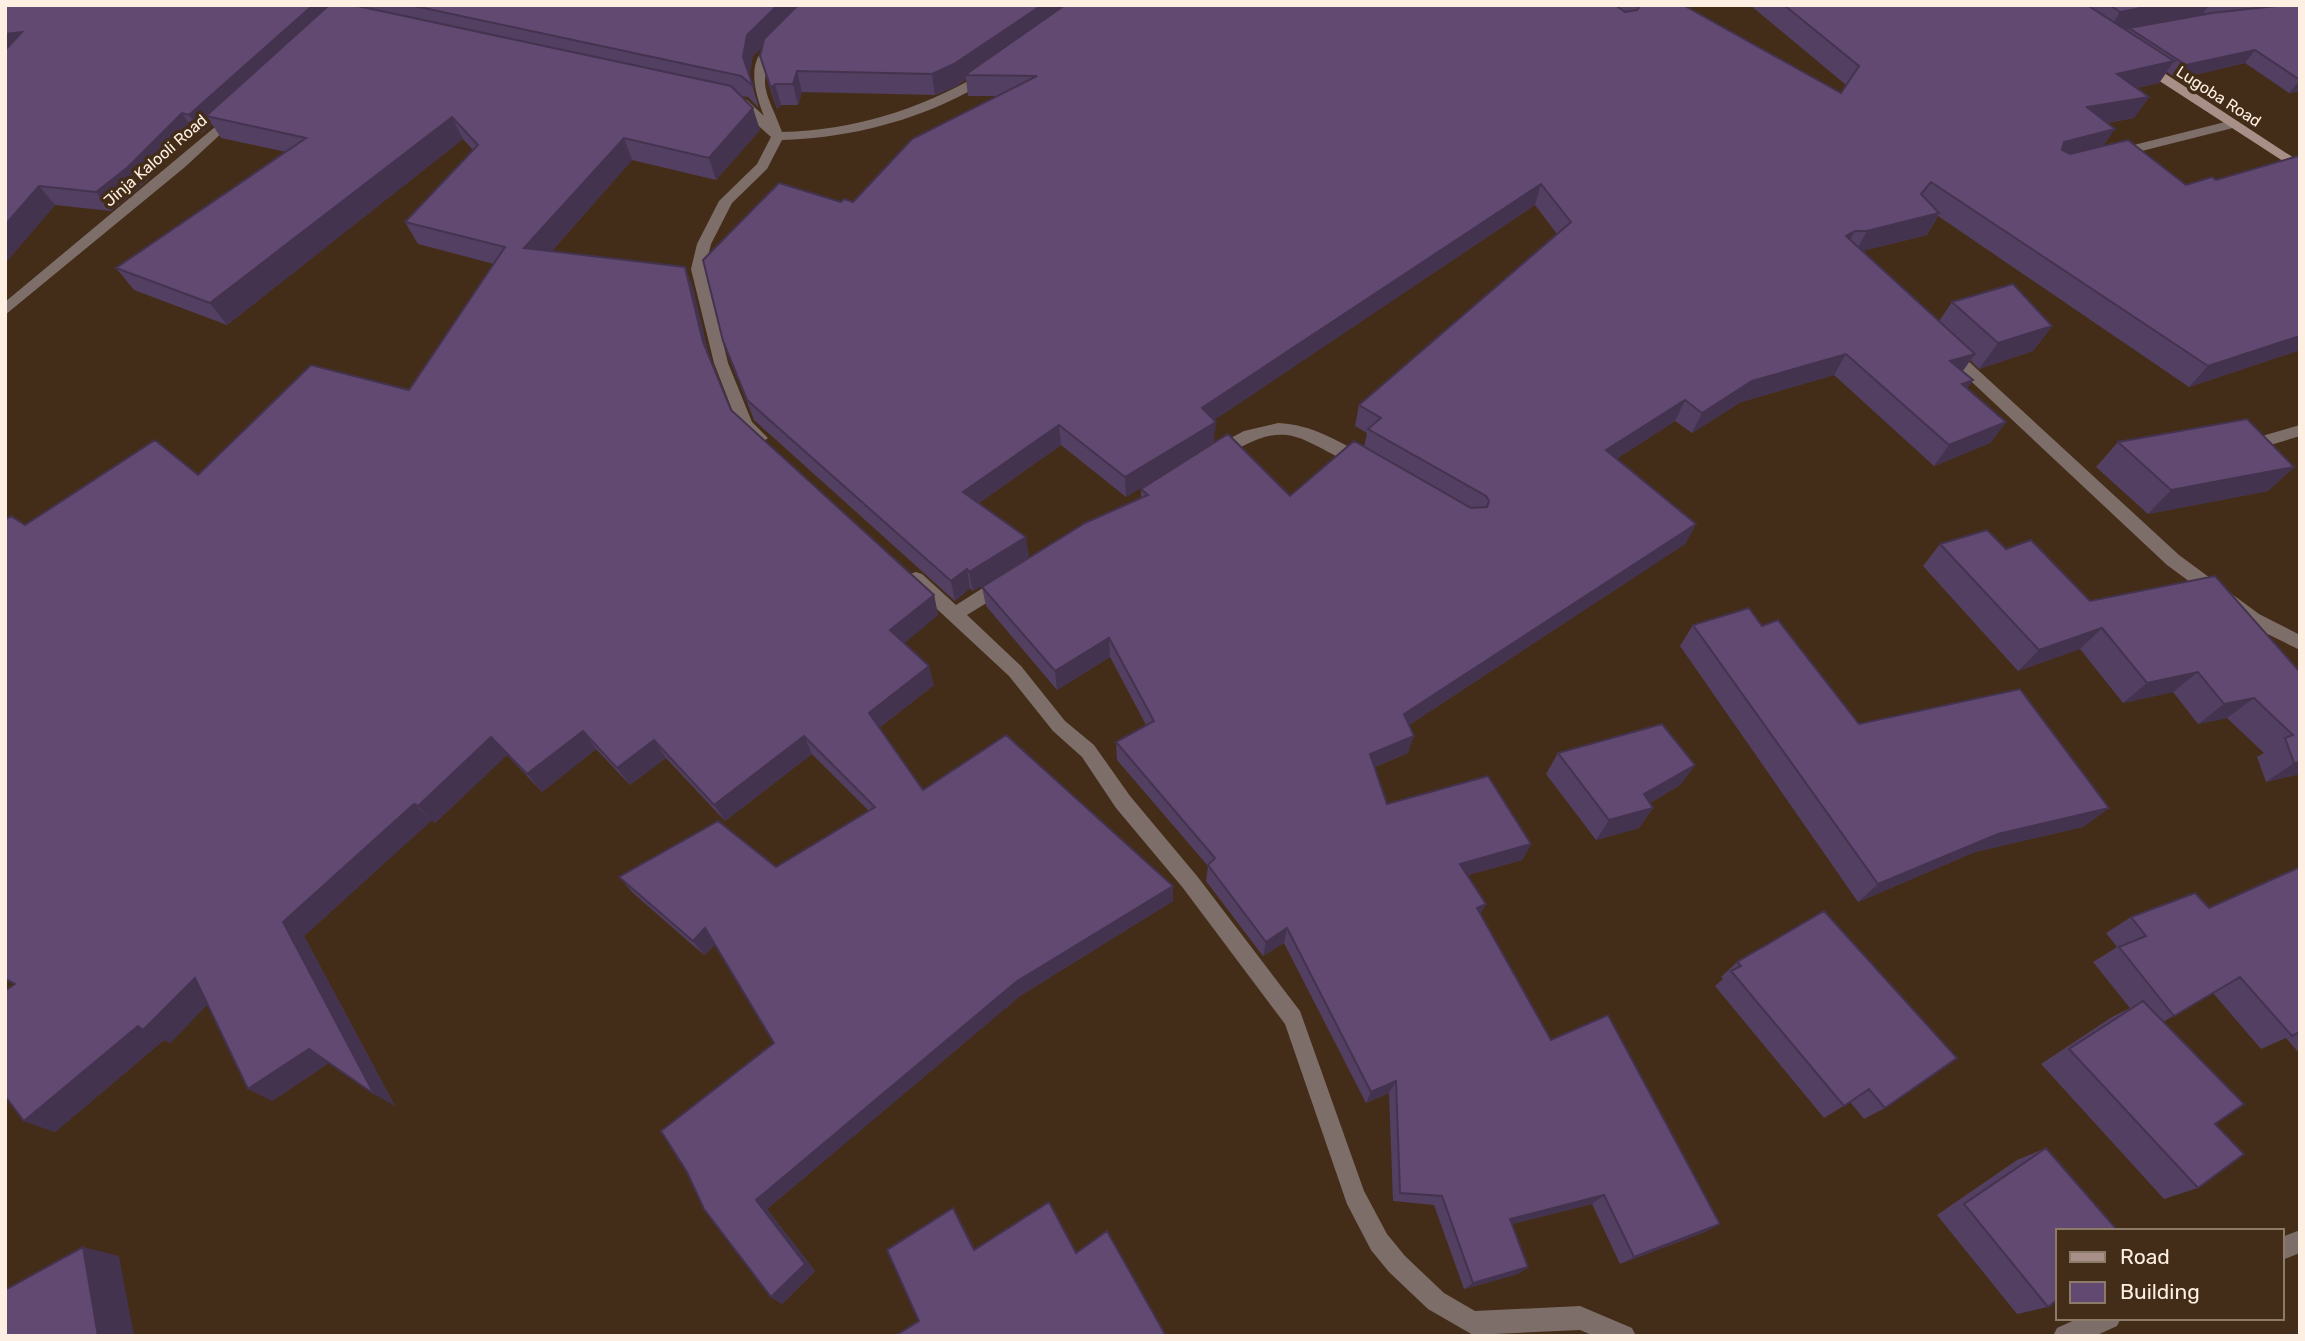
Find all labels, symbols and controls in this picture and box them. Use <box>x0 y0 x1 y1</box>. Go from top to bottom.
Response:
street label: Lugoba Road <box>2173 62 2265 131</box>
street label: Jinja Kalooli Road <box>100 110 211 210</box>
legend <box>2056 1229 2284 1320</box>
text: Road <box>2120 1244 2170 1269</box>
text: Building <box>2120 1279 2200 1304</box>

